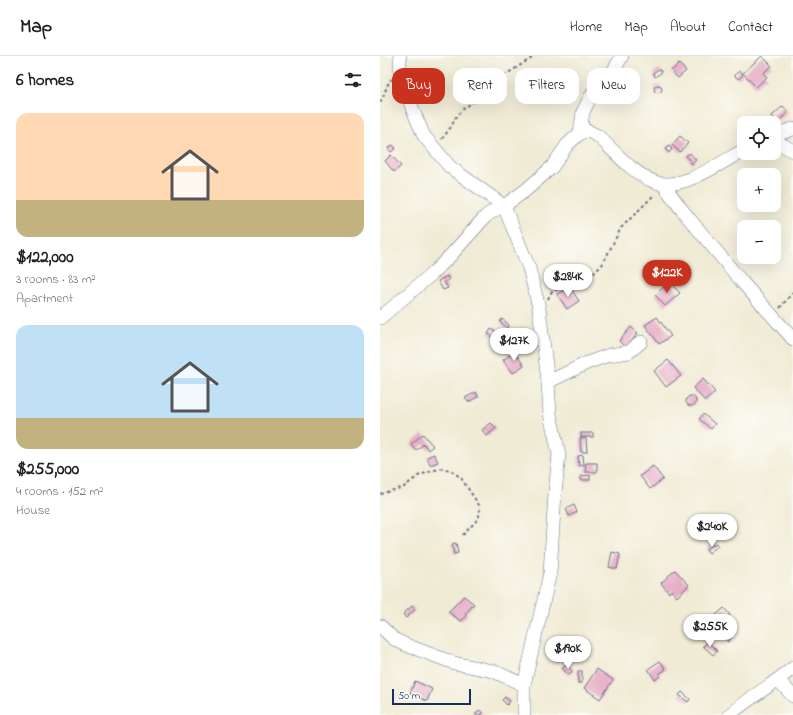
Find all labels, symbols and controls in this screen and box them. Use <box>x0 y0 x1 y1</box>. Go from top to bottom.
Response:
text: Map <box>20 14 52 41</box>
text: Home <box>570 17 602 38</box>
text: Map <box>624 17 648 38</box>
text: About <box>670 17 706 38</box>
text: Contact <box>728 17 773 38</box>
text: 6 homes <box>16 68 74 93</box>
chip: Buy <box>392 68 445 104</box>
chip: Rent <box>453 68 507 104</box>
chip: Filters <box>515 68 579 104</box>
chip: New <box>587 68 640 104</box>
icon: filters <box>342 69 364 91</box>
map controls <box>737 116 781 264</box>
button: locate <box>737 116 781 160</box>
icon: home <box>154 139 226 211</box>
button: + <box>737 168 781 212</box>
button: − <box>737 220 781 264</box>
text: $122,000 <box>16 245 74 270</box>
pin: $122K <box>639 260 695 294</box>
text: $122K <box>651 263 683 282</box>
pin: $284K <box>540 264 596 298</box>
text: $284K <box>553 267 583 286</box>
text: 3 rooms · 83 m² <box>16 270 96 289</box>
text: Apartment <box>16 289 73 308</box>
pin: $127K <box>486 328 542 362</box>
text: $127K <box>499 331 529 350</box>
icon: home <box>154 351 226 423</box>
text: $255,000 <box>16 457 79 482</box>
text: 4 rooms · 152 m² <box>16 482 103 501</box>
text: House <box>16 501 50 520</box>
pin: $240K <box>684 514 740 548</box>
text: $240K <box>696 517 728 536</box>
pin: $255K <box>682 614 738 648</box>
text: $255K <box>692 617 728 636</box>
pin: $190K <box>540 636 596 670</box>
text: $190K <box>554 639 582 658</box>
scale bar <box>392 687 471 706</box>
text: 50 m <box>398 688 420 704</box>

